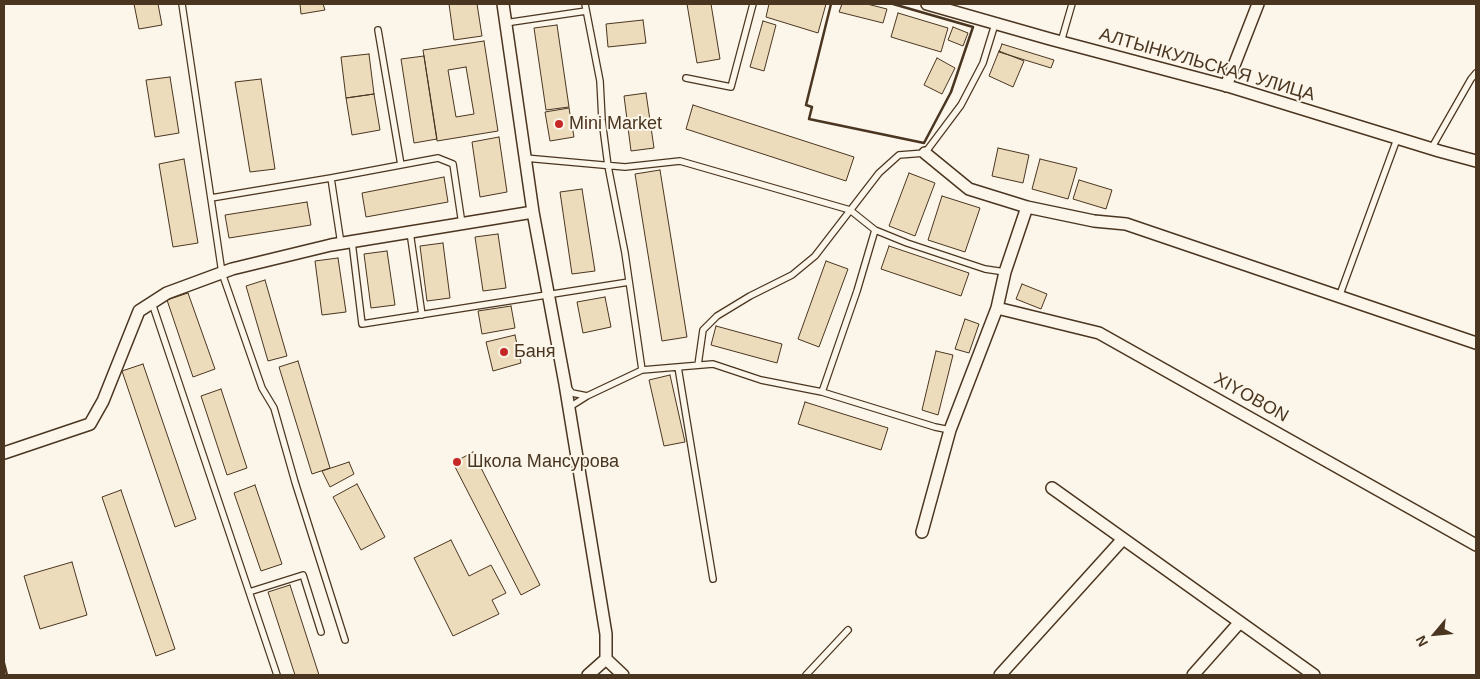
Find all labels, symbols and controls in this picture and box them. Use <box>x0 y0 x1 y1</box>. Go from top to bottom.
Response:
street label: АЛТЫНКУЛЬСКАЯ УЛИЦА <box>1097 24 1317 106</box>
place label: Mini Market <box>569 113 662 135</box>
marker: Mini Market <box>553 118 565 130</box>
place label: Баня <box>514 341 556 363</box>
marker: Баня <box>498 346 510 358</box>
street label: XIYOBON <box>1210 369 1292 427</box>
place label: Школа Мансурова <box>467 451 619 473</box>
marker: Школа Мансурова <box>451 456 463 468</box>
north arrow <box>1410 609 1460 659</box>
text: N <box>1412 633 1431 649</box>

